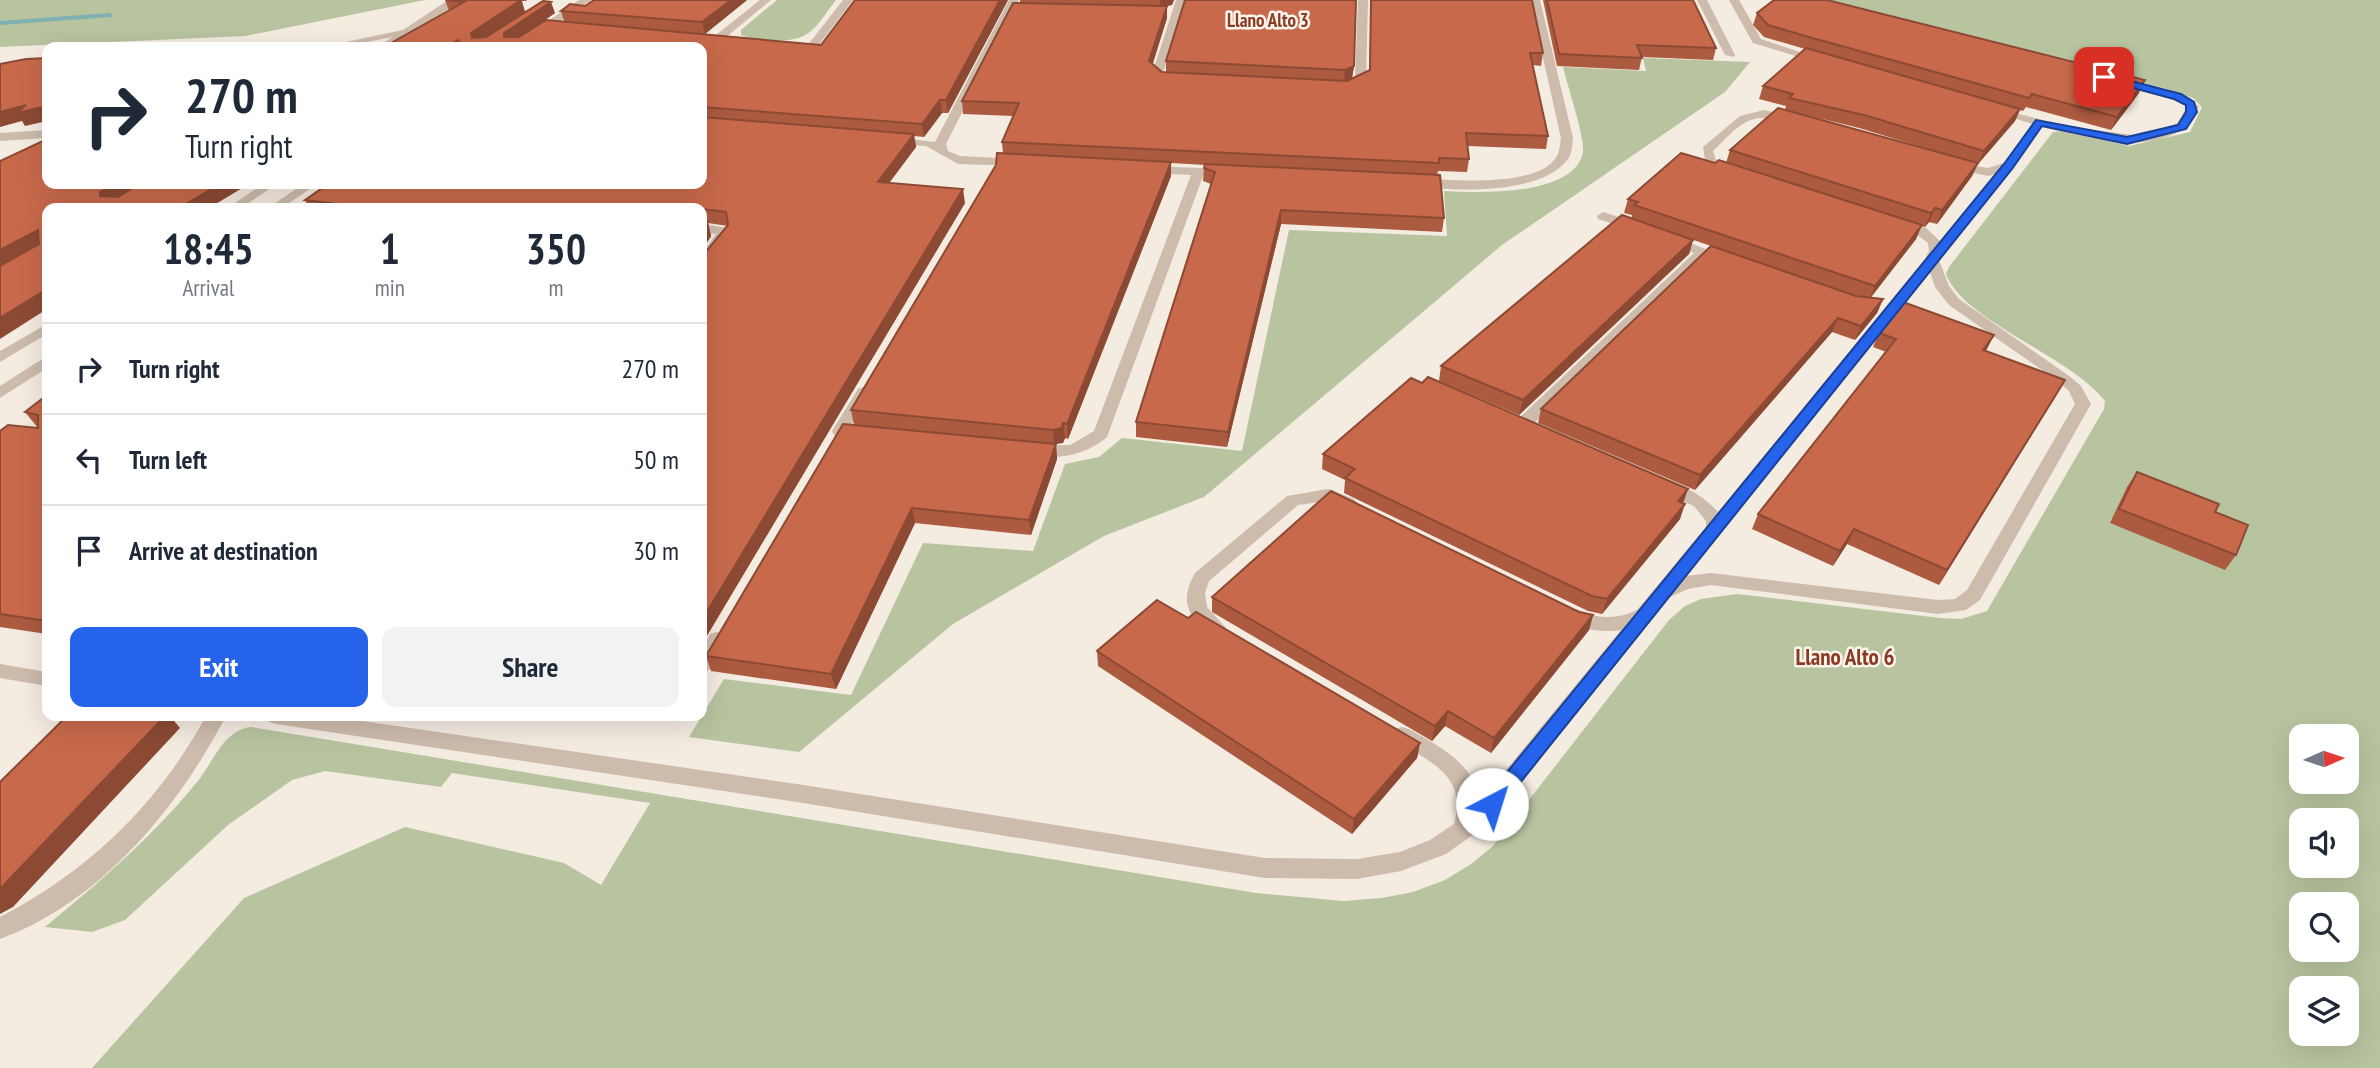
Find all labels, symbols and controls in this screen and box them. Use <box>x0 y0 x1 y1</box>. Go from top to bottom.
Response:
district label: Llano Alto 3 <box>1227 8 1309 32</box>
pin <box>2074 47 2134 107</box>
icon: arrive <box>2085 58 2123 96</box>
text: 270 m <box>185 63 298 127</box>
icon: right <box>70 70 161 161</box>
text: Turn right <box>185 125 293 167</box>
text: 18:45 <box>163 221 254 276</box>
text: 1 <box>380 221 400 276</box>
text: 350 <box>526 221 586 276</box>
text: Arrival <box>182 273 234 302</box>
text: min <box>375 273 405 302</box>
text: m <box>548 273 563 302</box>
icon: right <box>70 350 108 388</box>
text: Turn right <box>129 352 220 385</box>
text: 270 m <box>621 352 679 385</box>
icon: left <box>70 441 108 479</box>
text: Turn left <box>129 443 207 476</box>
text: 50 m <box>633 443 679 476</box>
icon: arrive <box>70 532 108 570</box>
text: Arrive at destination <box>129 534 318 567</box>
text: 30 m <box>633 534 679 567</box>
button: Exit <box>70 627 368 707</box>
button: Share <box>382 627 679 707</box>
district label: Llano Alto 6 <box>1795 642 1895 671</box>
north arrow <box>2289 724 2359 794</box>
map controls <box>2289 724 2359 1046</box>
position arrow <box>1455 767 1529 841</box>
button: sound <box>2289 808 2359 878</box>
button: search <box>2289 892 2359 962</box>
button: layers <box>2289 976 2359 1046</box>

